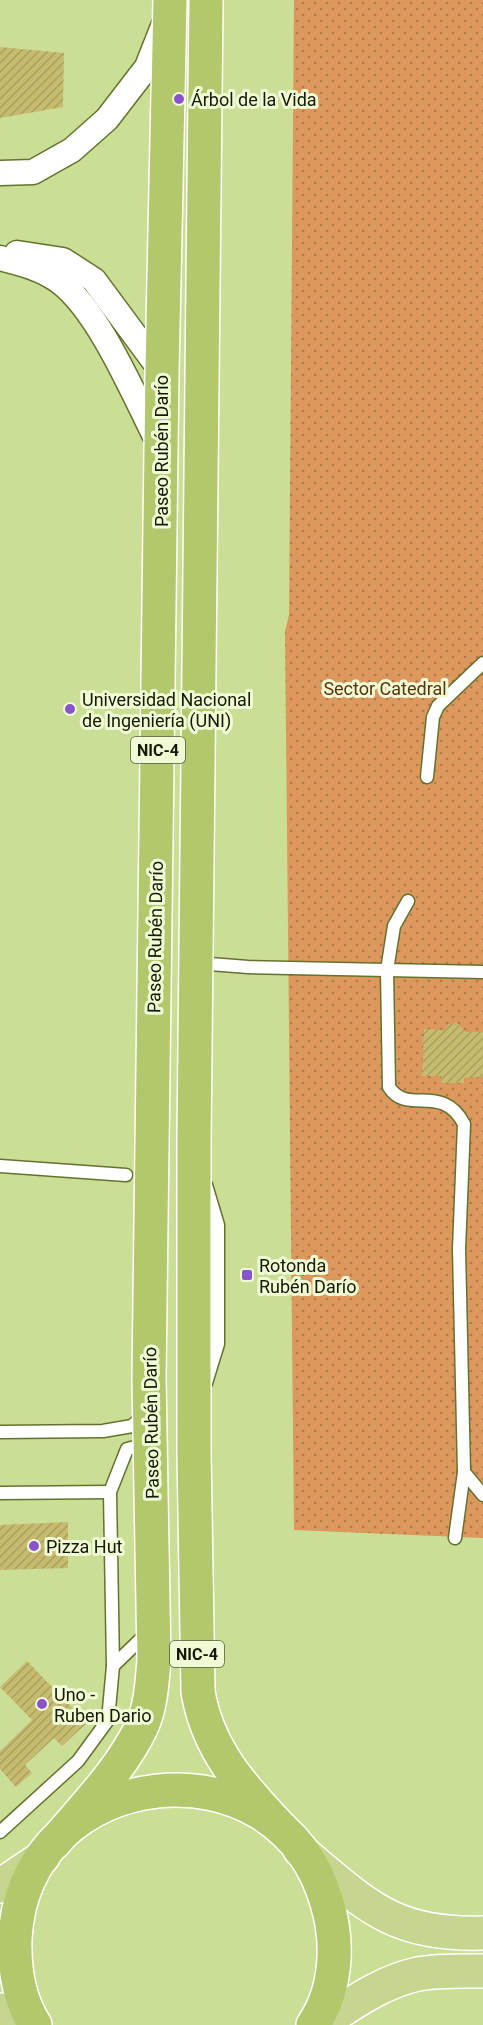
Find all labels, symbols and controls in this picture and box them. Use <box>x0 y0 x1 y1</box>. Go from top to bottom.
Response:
place label: Árbol de la Vida <box>191 89 317 110</box>
marker: Árbol de la Vida <box>172 92 186 106</box>
street label: Paseo Rubén Darío <box>151 375 172 527</box>
park label: Sector Catedral <box>323 678 447 699</box>
place label: Universidad Nacional de Ingeniería (UNI) <box>82 689 251 732</box>
marker: Universidad Nacional de Ingeniería (UNI) <box>63 702 77 716</box>
road number: NIC-4 <box>131 737 185 763</box>
street label: Paseo Rubén Darío <box>143 861 167 1013</box>
place label: Rotonda Rubén Darío <box>259 1255 357 1297</box>
marker: Rotonda Rubén Darío <box>240 1268 254 1282</box>
street label: Paseo Rubén Darío <box>139 1347 163 1499</box>
place label: Pizza Hut <box>46 1536 123 1557</box>
marker: Pizza Hut <box>27 1539 41 1553</box>
road number: NIC-4 <box>170 1641 224 1667</box>
place label: Uno - Ruben Dario <box>54 1684 151 1726</box>
marker: Uno - Ruben Dario <box>35 1697 49 1711</box>

